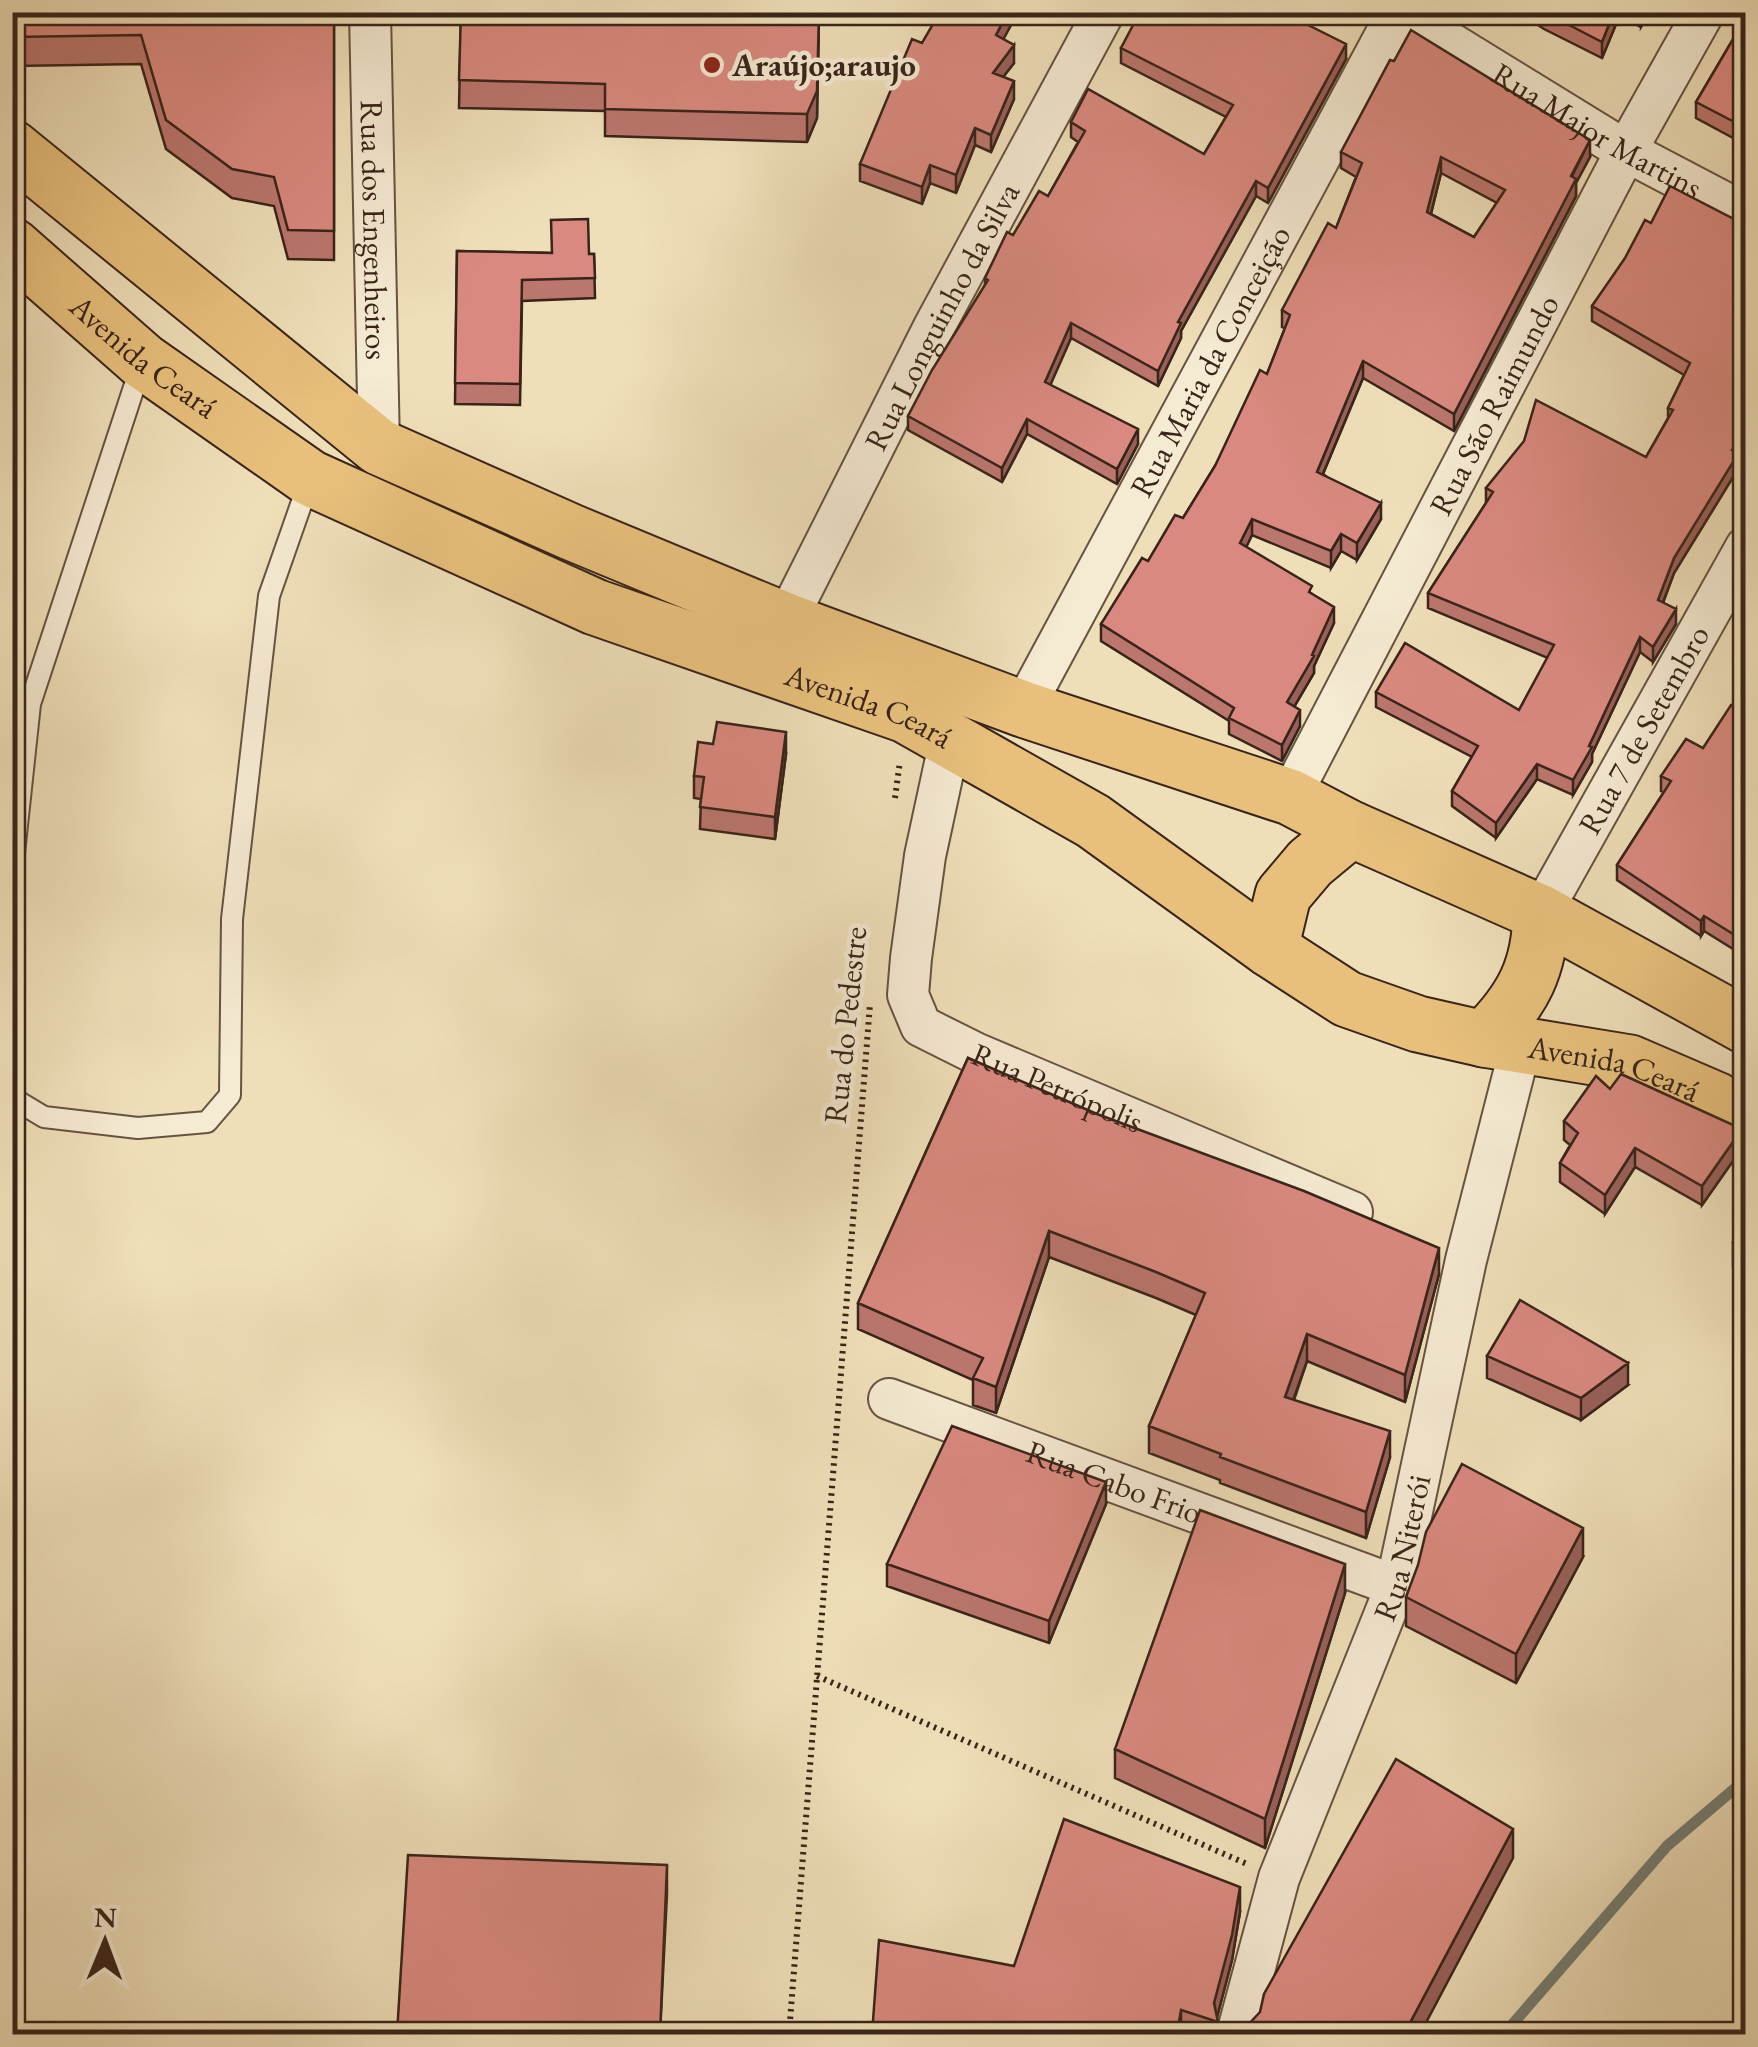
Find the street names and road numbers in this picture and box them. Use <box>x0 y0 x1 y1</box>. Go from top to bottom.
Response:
street label: Rua Major Martins <box>1484 53 1709 208</box>
street label: Rua dos Engenheiros <box>351 100 398 360</box>
street label: Rua Longuinho da Silva <box>854 175 1029 458</box>
street label: Rua Maria da Conceição <box>1120 218 1300 504</box>
street label: Avenida Ceará <box>60 285 226 428</box>
street label: Rua São Raimundo <box>1419 287 1569 522</box>
street label: Rua 7 de Setembro <box>1568 618 1719 842</box>
street label: Avenida Ceará <box>778 653 960 758</box>
street label: Rua do Pedestre <box>814 924 876 1126</box>
street label: Avenida Ceará <box>1524 1025 1707 1112</box>
street label: Rua Petrópolis <box>965 1033 1149 1142</box>
street label: Rua Cabo Frio <box>1021 1431 1208 1534</box>
street label: Rua Niterói <box>1363 1471 1440 1627</box>

